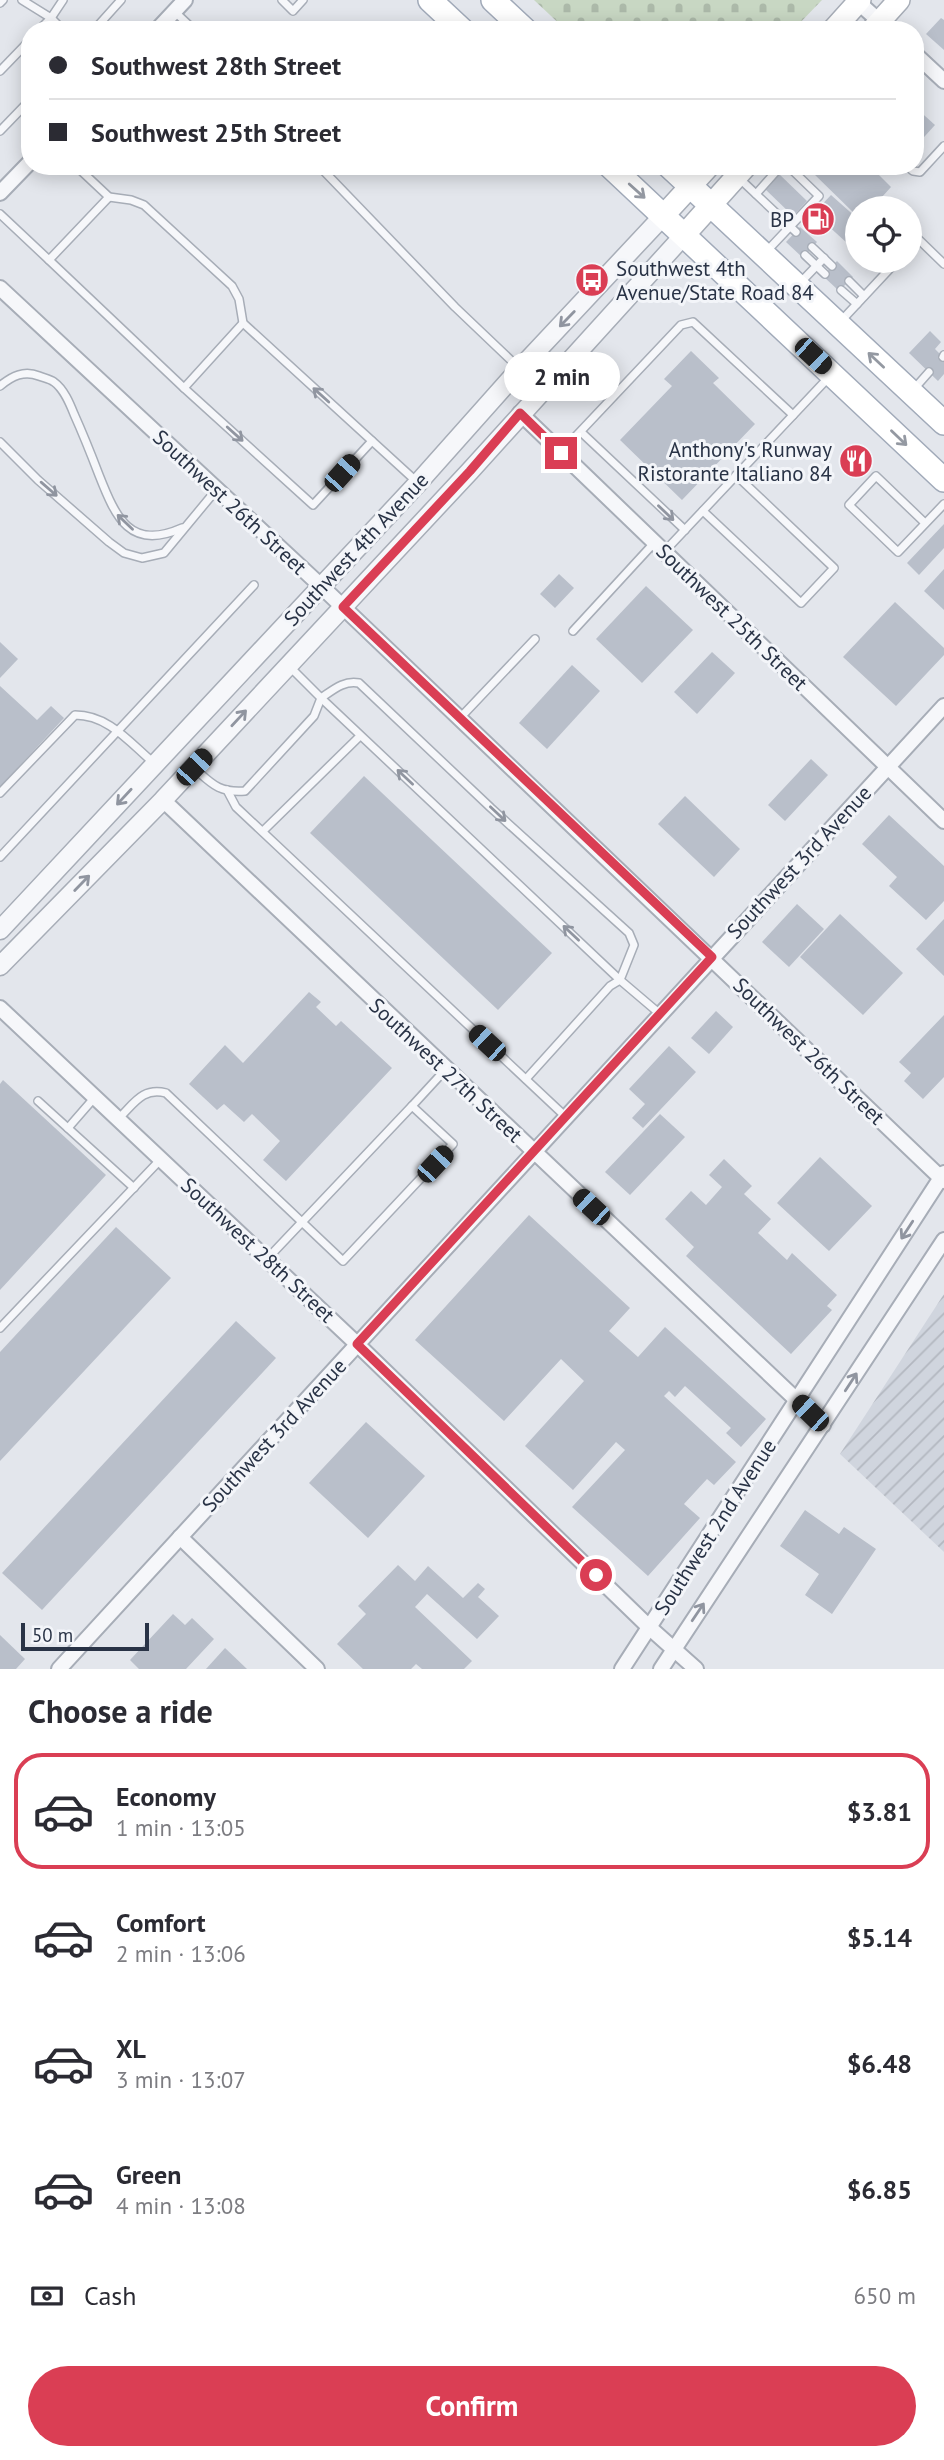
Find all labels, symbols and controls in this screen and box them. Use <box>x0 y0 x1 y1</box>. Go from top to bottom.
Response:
text: Southwest 28th Street <box>91 49 341 82</box>
text: Southwest 25th Street <box>91 116 341 149</box>
one-way arrow <box>628 183 646 199</box>
map controls <box>845 196 922 273</box>
button: locate <box>845 196 922 273</box>
fuel station icon: BP <box>799 200 837 238</box>
place label: BP <box>770 206 794 233</box>
place label: Southwest 4th Avenue/State Road 84 <box>616 255 814 306</box>
bus stop icon: Southwest 4th Avenue/State Road 84 <box>573 261 611 299</box>
one-way arrow <box>559 310 576 327</box>
car <box>791 334 836 378</box>
callout: 2 min <box>503 351 619 400</box>
one-way arrow <box>868 351 885 368</box>
text: 2 min <box>534 362 590 391</box>
one-way arrow <box>313 386 330 403</box>
street label: Southwest 26th Street <box>147 424 313 580</box>
one-way arrow <box>226 426 244 442</box>
one-way arrow <box>890 429 907 446</box>
place label: Anthony's Runway Ristorante Italiano 84 <box>638 436 832 487</box>
route end <box>545 437 577 469</box>
restaurant icon: Anthony's Runway Ristorante Italiano 84 <box>837 442 875 480</box>
car <box>321 450 364 496</box>
street label: Southwest 4th Avenue <box>278 467 434 631</box>
one-way arrow <box>40 481 58 497</box>
one-way arrow <box>657 504 674 521</box>
one-way arrow <box>116 514 133 531</box>
street label: Southwest 25th Street <box>651 538 813 696</box>
one-way arrow <box>231 709 247 727</box>
car <box>172 744 217 790</box>
one-way arrow <box>397 769 414 786</box>
street label: Southwest 3rd Avenue <box>721 780 877 944</box>
one-way arrow <box>116 788 132 806</box>
one-way arrow <box>489 806 507 822</box>
one-way arrow <box>73 874 90 891</box>
one-way arrow <box>562 925 580 941</box>
street label: Southwest 26th Street <box>728 972 890 1130</box>
street label: Southwest 27th Street <box>364 992 528 1148</box>
car <box>465 1021 510 1065</box>
car <box>413 1141 458 1187</box>
street label: Southwest 28th Street <box>175 1172 341 1328</box>
car <box>569 1185 614 1229</box>
one-way arrow <box>900 1220 914 1239</box>
street label: Southwest 3rd Avenue <box>196 1353 352 1517</box>
one-way arrow <box>844 1373 859 1392</box>
car <box>788 1391 833 1435</box>
street label: Southwest 2nd Avenue <box>648 1434 782 1620</box>
route start <box>580 1559 612 1591</box>
one-way arrow <box>691 1603 705 1622</box>
scale bar <box>21 1620 149 1652</box>
text: 50 m <box>32 1623 73 1647</box>
text: Choose a ride <box>28 1690 213 1732</box>
icon: car <box>32 1780 95 1843</box>
text: Economy <box>116 1780 216 1813</box>
text: $3.81 <box>847 1795 912 1828</box>
text: 1 min · 13:05 <box>116 1813 246 1842</box>
icon: car <box>32 1906 95 1969</box>
text: Comfort <box>116 1906 206 1939</box>
text: $5.14 <box>847 1921 912 1954</box>
text: 2 min · 13:06 <box>116 1939 246 1968</box>
icon: car <box>32 2032 95 2095</box>
text: XL <box>116 2032 146 2065</box>
text: $6.48 <box>847 2047 912 2080</box>
text: 3 min · 13:07 <box>116 2065 246 2094</box>
icon: car <box>32 2158 95 2221</box>
text: Green <box>116 2158 181 2191</box>
text: $6.85 <box>847 2173 912 2206</box>
text: 4 min · 13:08 <box>116 2191 246 2220</box>
icon: cash <box>28 2277 66 2315</box>
text: Cash <box>84 2279 136 2312</box>
text: 650 m <box>854 2281 916 2310</box>
button: Confirm <box>28 2366 916 2446</box>

